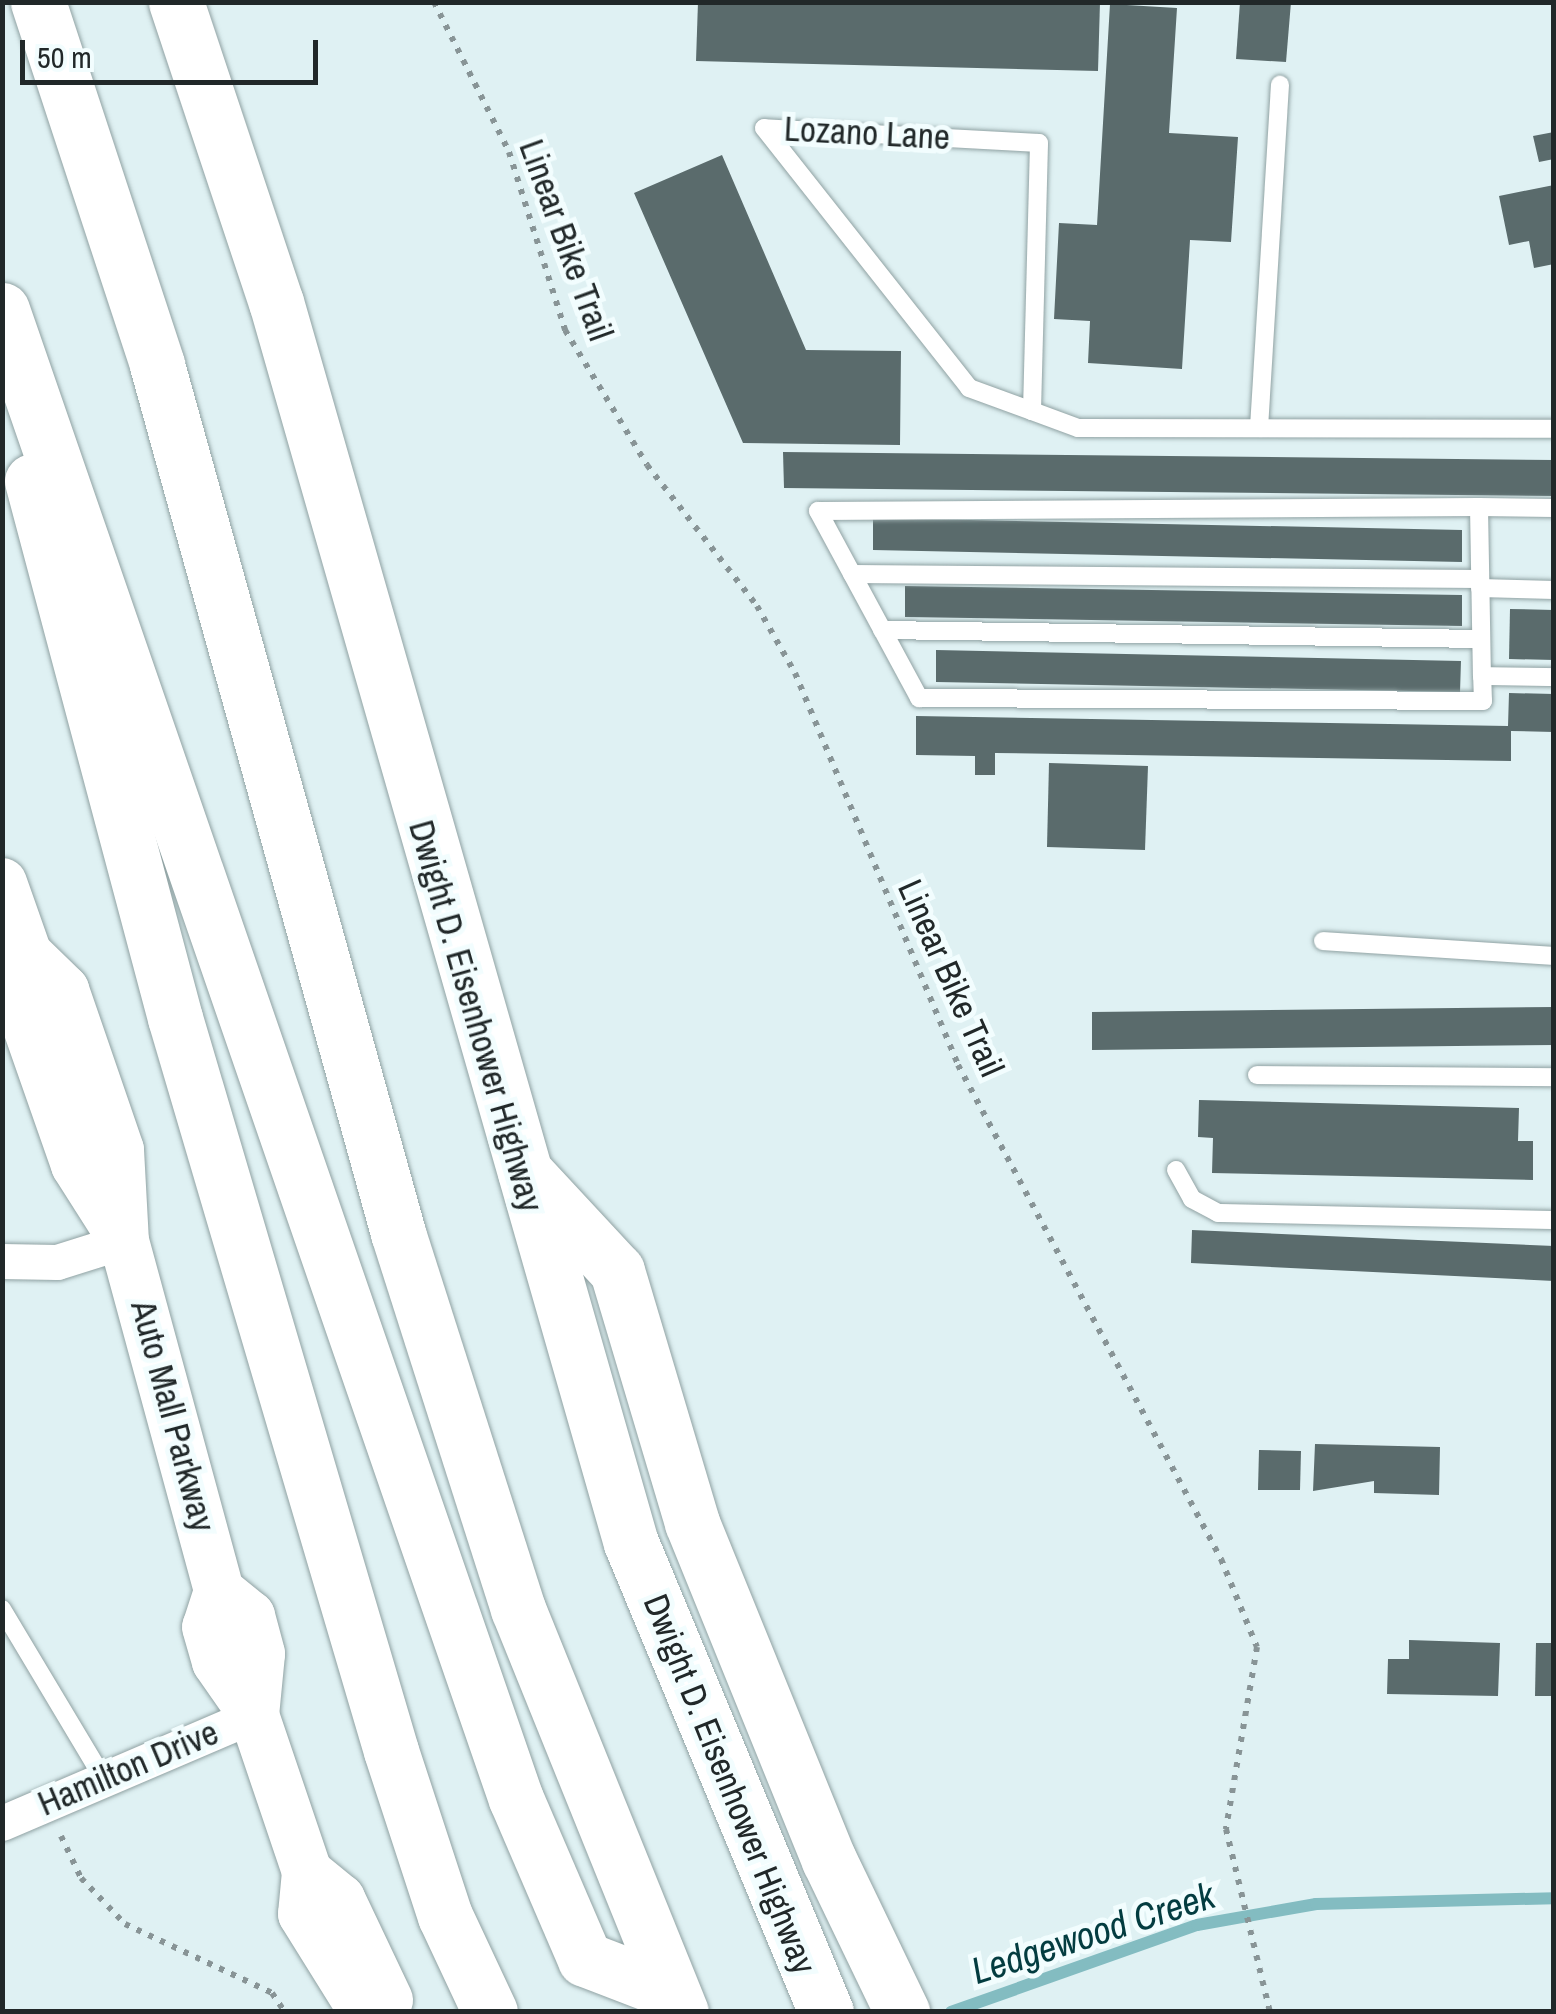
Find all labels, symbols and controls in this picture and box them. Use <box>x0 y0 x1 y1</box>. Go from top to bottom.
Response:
scale bar <box>25 20 322 82</box>
text: 50 m <box>37 37 92 77</box>
street label: Lozano Lane <box>783 108 951 158</box>
street label: Linear Bike Trail <box>510 134 622 346</box>
street label: Dwight D. Eisenhower Highway <box>400 815 552 1217</box>
street label: Linear Bike Trail <box>889 873 1013 1083</box>
street label: Auto Mall Parkway <box>122 1296 224 1536</box>
street label: Dwight D. Eisenhower Highway <box>635 1588 825 1980</box>
street label: Hamilton Drive <box>32 1711 224 1825</box>
water label: Ledgewood Creek <box>966 1872 1220 1994</box>

